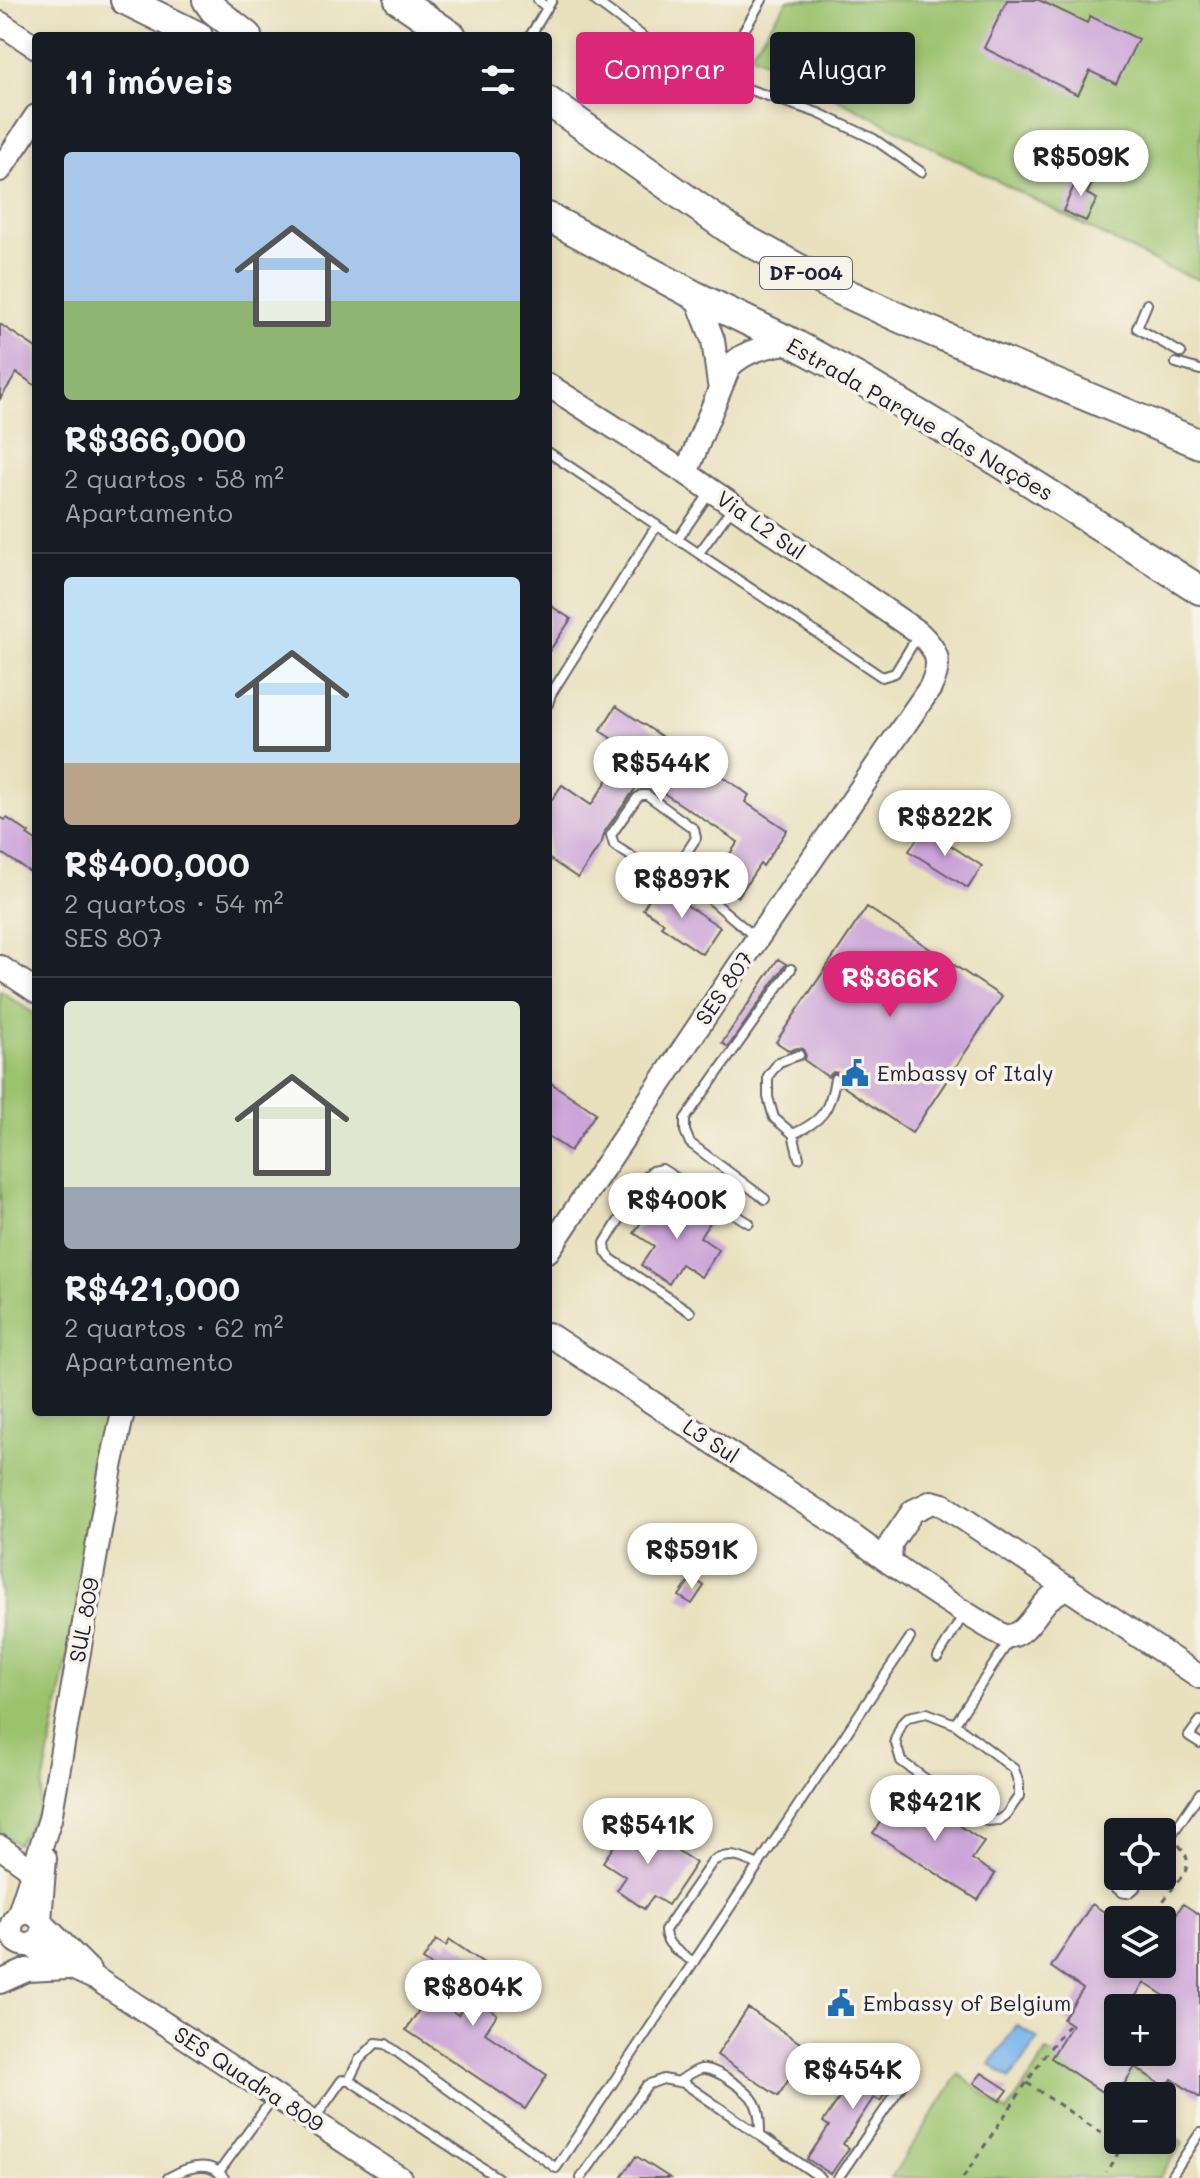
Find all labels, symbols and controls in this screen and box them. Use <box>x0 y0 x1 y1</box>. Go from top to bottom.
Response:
chip: Comprar <box>576 32 754 104</box>
chip: Alugar <box>770 32 915 104</box>
text: 11 imóveis <box>64 58 233 103</box>
icon: filters <box>476 58 520 102</box>
pin: R$509K <box>1016 130 1146 198</box>
text: R$509K <box>1032 139 1130 173</box>
icon: home <box>220 204 364 348</box>
road number: DF-004 <box>760 257 852 289</box>
street label: Estrada Parque das Nações <box>782 330 1059 507</box>
text: R$366,000 <box>64 416 246 461</box>
text: 2 quartos · 58 m² <box>64 461 284 495</box>
street label: Via L2 Sul <box>711 483 812 566</box>
text: Apartamento <box>64 495 233 529</box>
icon: home <box>220 629 364 773</box>
pin: R$544K <box>596 736 726 804</box>
text: R$544K <box>611 745 711 779</box>
pin: R$822K <box>880 790 1010 858</box>
text: R$822K <box>897 799 993 833</box>
text: R$400,000 <box>64 841 250 886</box>
pin: R$897K <box>617 852 747 920</box>
text: R$897K <box>633 861 731 895</box>
text: 2 quartos · 54 m² <box>64 886 284 920</box>
text: SES 807 <box>64 920 163 954</box>
street label: SES 807 <box>688 945 759 1030</box>
pin: R$366K <box>825 951 955 1019</box>
text: R$366K <box>841 960 939 994</box>
icon: home <box>220 1053 364 1197</box>
public building icon: Embassy of Italy <box>840 1058 870 1088</box>
place label: Embassy of Italy <box>877 1058 1053 1087</box>
pin: R$400K <box>612 1173 742 1241</box>
text: R$400K <box>626 1182 728 1216</box>
text: R$421,000 <box>64 1265 240 1310</box>
text: 2 quartos · 62 m² <box>64 1310 283 1344</box>
text: Apartamento <box>64 1344 233 1378</box>
street label: L3 Sul <box>678 1412 745 1469</box>
pin: R$591K <box>627 1523 757 1591</box>
text: R$591K <box>645 1532 739 1566</box>
street label: SUL 809 <box>62 1575 105 1665</box>
pin: R$421K <box>870 1775 1000 1843</box>
text: R$421K <box>888 1784 982 1818</box>
pin: R$541K <box>583 1798 713 1866</box>
text: R$541K <box>601 1807 695 1841</box>
map controls <box>1104 1818 1176 2154</box>
button: locate <box>1104 1818 1176 1890</box>
button: layers <box>1104 1906 1176 1978</box>
pin: R$804K <box>408 1960 538 2028</box>
text: R$804K <box>423 1969 523 2003</box>
public building icon: Embassy of Belgium <box>826 1988 856 2018</box>
place label: Embassy of Belgium <box>863 1988 1071 2017</box>
button: + <box>1104 1994 1176 2066</box>
street label: SES Quadra 809 <box>169 2019 330 2138</box>
pin: R$454K <box>788 2043 918 2111</box>
text: R$454K <box>803 2052 903 2086</box>
button: − <box>1104 2082 1176 2154</box>

